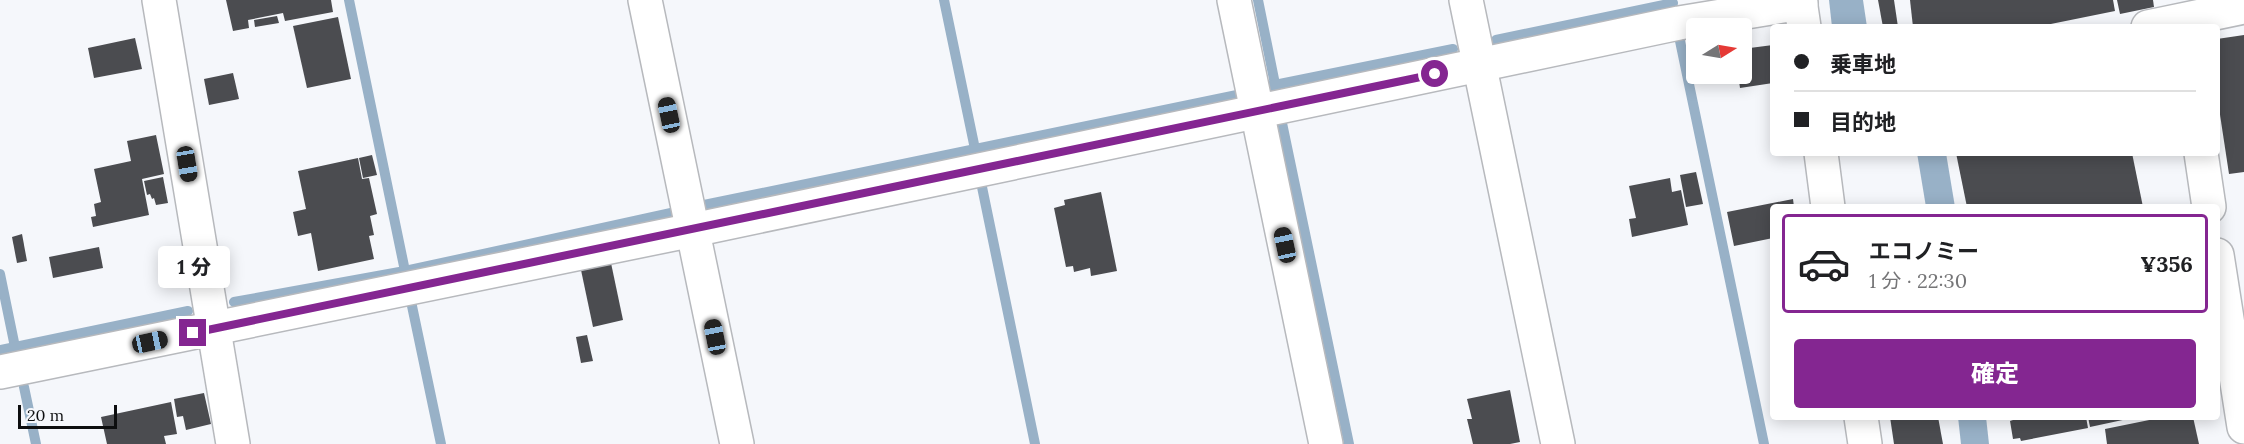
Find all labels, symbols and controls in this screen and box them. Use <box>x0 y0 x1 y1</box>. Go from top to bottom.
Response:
north arrow <box>1686 18 1752 84</box>
map controls <box>1686 18 1752 84</box>
text: 乗車地 <box>1830 50 1896 78</box>
route start <box>1421 60 1448 87</box>
car <box>656 96 682 134</box>
text: 目的地 <box>1830 108 1896 136</box>
car <box>175 145 199 183</box>
car <box>1272 226 1298 264</box>
icon: car <box>1797 237 1851 291</box>
text: エコノミー <box>1869 237 1979 265</box>
callout: 1 分 <box>157 246 229 288</box>
text: ¥356 <box>2140 250 2193 278</box>
text: 1 分 <box>177 254 211 279</box>
text: 1 分 · 22:30 <box>1869 268 1967 293</box>
car <box>703 318 727 356</box>
route end <box>179 319 206 346</box>
car <box>131 329 169 355</box>
button: 確定 <box>1794 339 2196 408</box>
scale bar <box>18 402 117 430</box>
text: 20 m <box>27 405 64 425</box>

